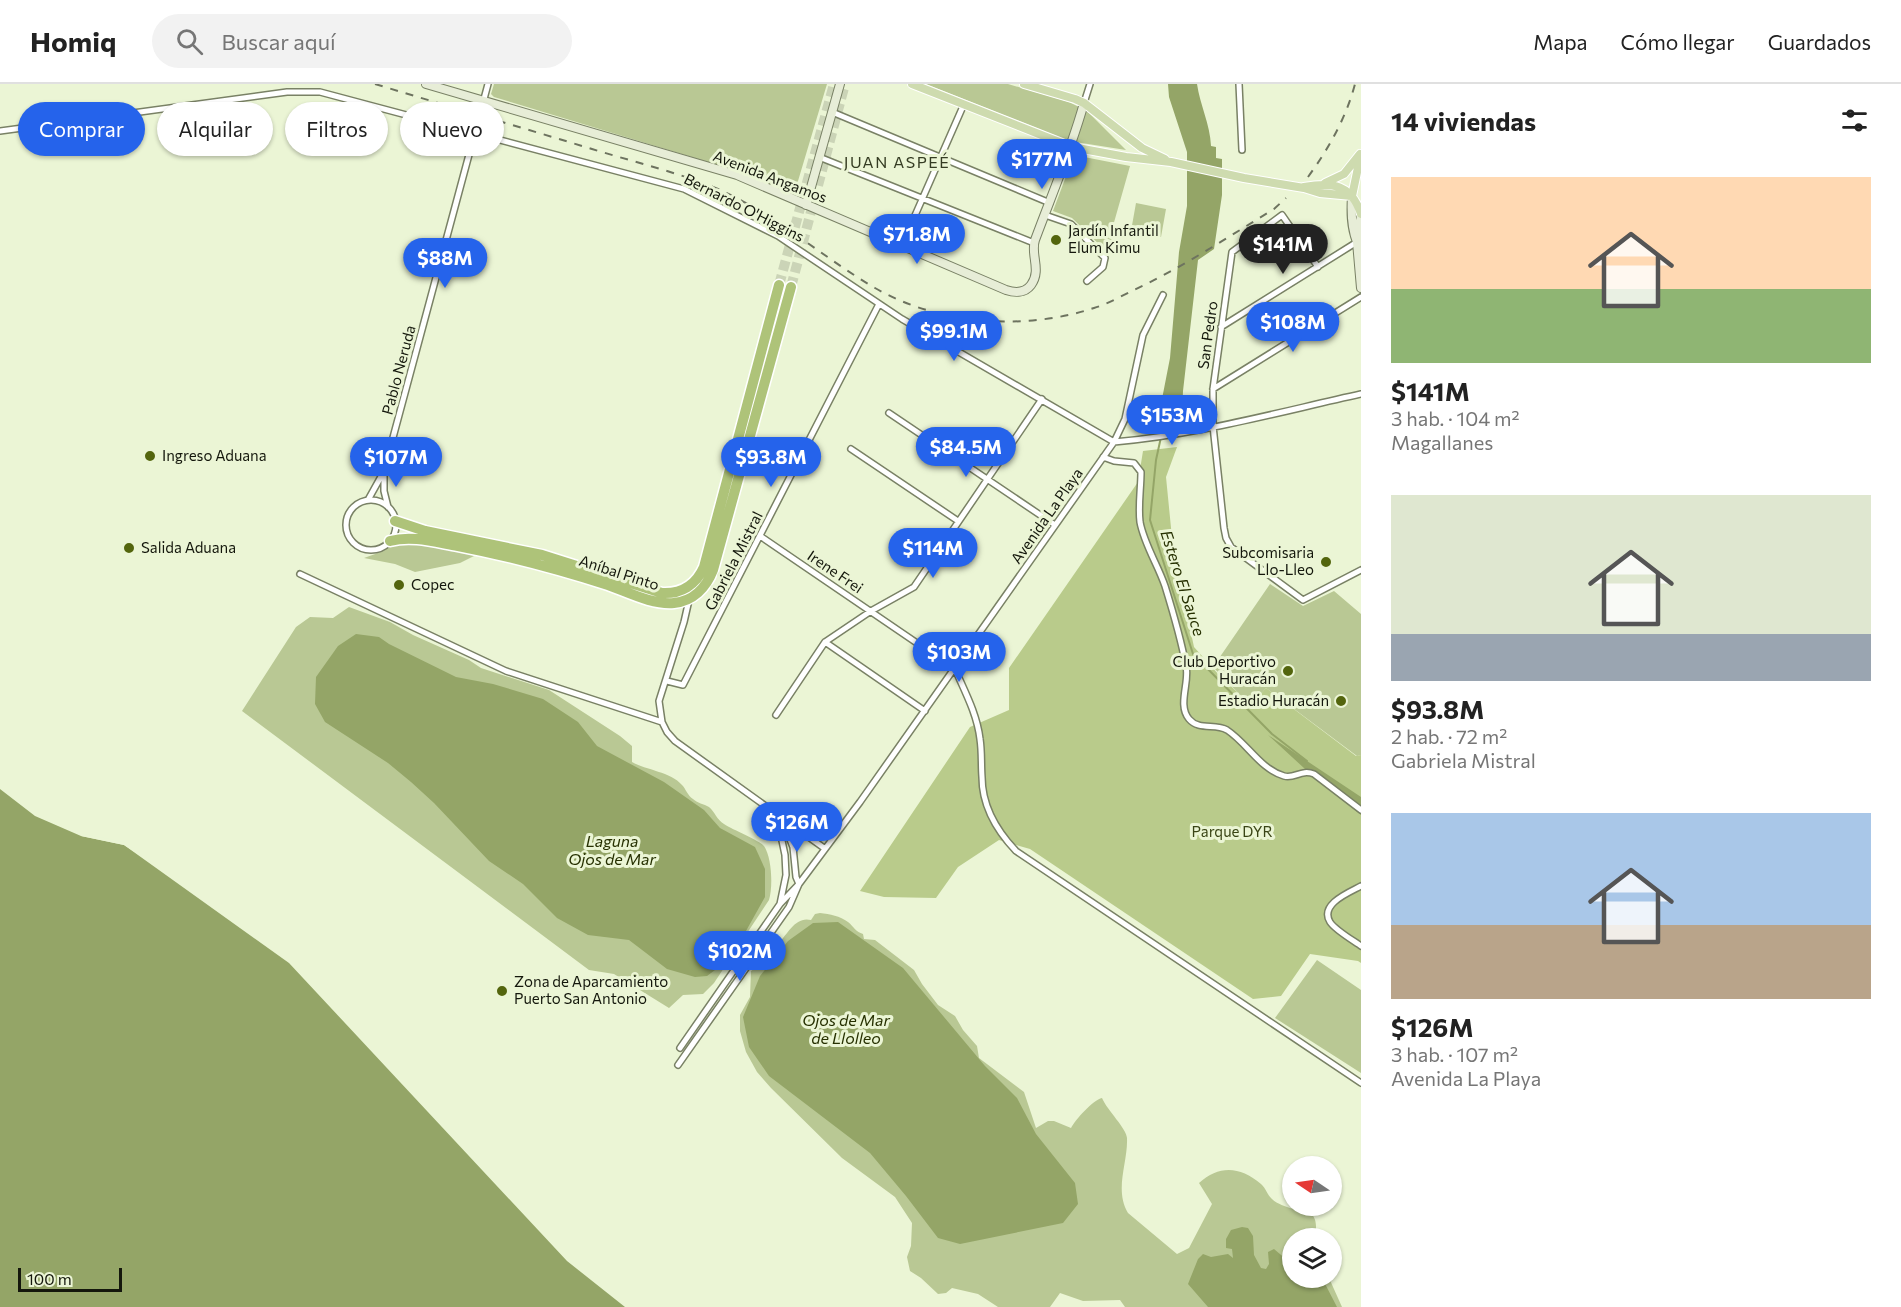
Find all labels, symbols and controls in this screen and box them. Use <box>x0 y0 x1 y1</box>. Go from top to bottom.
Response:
search box <box>152 14 572 68</box>
text: Homiq <box>30 24 116 58</box>
icon: search <box>173 25 206 58</box>
text: Buscar aquí <box>221 28 336 55</box>
text: Mapa <box>1533 29 1588 54</box>
text: Cómo llegar <box>1621 29 1735 54</box>
text: Guardados <box>1768 29 1871 54</box>
chip: Comprar <box>18 102 145 156</box>
chip: Alquilar <box>157 102 273 156</box>
chip: Filtros <box>285 102 388 156</box>
chip: Nuevo <box>400 102 504 156</box>
icon: filters <box>1838 104 1871 137</box>
text: 14 viviendas <box>1391 105 1536 136</box>
pin: $177M <box>1000 139 1084 190</box>
street label: Avenida Angamos <box>711 146 830 206</box>
text: $177M <box>1011 146 1073 170</box>
district label: JUAN ASPEÉ <box>844 152 950 171</box>
street label: Bernardo O'Higgins <box>681 169 808 245</box>
pin: $71.8M <box>868 214 966 265</box>
icon: home <box>1577 216 1685 324</box>
text: $71.8M <box>883 221 951 245</box>
place label: Jardín Infantil Elum Kimu <box>1068 221 1159 256</box>
pin: $141M <box>1241 224 1325 275</box>
text: $141M <box>1253 231 1313 255</box>
marker: Jardín Infantil Elum Kimu <box>1049 233 1063 247</box>
pin: $88M <box>409 238 481 289</box>
text: $88M <box>417 245 473 269</box>
street label: San Pedro <box>1193 300 1221 370</box>
pin: $108M <box>1251 302 1335 353</box>
text: $108M <box>1260 309 1326 333</box>
pin: $99.1M <box>905 311 1003 362</box>
text: $99.1M <box>920 318 988 342</box>
street label: Pablo Neruda <box>377 323 419 416</box>
text: $141M <box>1391 375 1470 406</box>
pin: $153M <box>1130 395 1214 446</box>
text: $153M <box>1140 402 1204 426</box>
text: 3 hab. · 104 m² <box>1391 406 1520 430</box>
pin: $84.5M <box>917 427 1015 478</box>
text: Magallanes <box>1391 430 1493 454</box>
text: $84.5M <box>930 434 1002 458</box>
pin: $107M <box>354 437 438 488</box>
pin: $93.8M <box>722 437 820 488</box>
text: $107M <box>364 444 428 468</box>
text: $93.8M <box>735 444 807 468</box>
place label: Ingreso Aduana <box>162 446 267 464</box>
marker: Ingreso Aduana <box>143 449 157 463</box>
street label: Avenida La Playa <box>1007 464 1086 567</box>
street label: Gabriela Mistral <box>700 508 766 613</box>
pin: $114M <box>891 528 975 579</box>
water label: Estero El Sauce <box>1157 528 1210 639</box>
icon: home <box>1577 534 1685 642</box>
text: $114M <box>902 535 964 559</box>
place label: Salida Aduana <box>141 538 236 556</box>
marker: Salida Aduana <box>122 541 136 555</box>
place label: Subcomisaria Llo-Lleo <box>1222 543 1314 578</box>
street label: Irene Frei <box>804 546 867 596</box>
street label: Aníbal Pinto <box>577 551 662 593</box>
marker: Subcomisaria Llo-Lleo <box>1319 555 1333 569</box>
place label: Copec <box>411 575 454 593</box>
marker: Copec <box>392 578 406 592</box>
pin: $103M <box>917 632 1001 683</box>
text: $103M <box>927 639 991 663</box>
place label: Club Deportivo Huracán <box>1173 652 1276 687</box>
marker: Club Deportivo Huracán <box>1281 664 1295 678</box>
place label: Estadio Huracán <box>1218 691 1329 709</box>
text: $93.8M <box>1391 693 1484 724</box>
marker: Estadio Huracán <box>1334 694 1348 708</box>
text: 2 hab. · 72 m² <box>1391 724 1507 748</box>
text: Gabriela Mistral <box>1391 748 1536 772</box>
pin: $126M <box>755 802 839 853</box>
text: $126M <box>765 809 829 833</box>
park label: Parque DYR <box>1191 822 1273 840</box>
water label: Laguna Ojos de Mar <box>568 831 656 868</box>
icon: home <box>1577 852 1685 960</box>
pin: $102M <box>698 931 782 982</box>
text: $102M <box>708 938 772 962</box>
place label: Zona de Aparcamiento Puerto San Antonio <box>514 972 668 1007</box>
marker: Zona de Aparcamiento Puerto San Antonio <box>495 984 509 998</box>
water label: Ojos de Mar de Llolleo <box>802 1010 890 1047</box>
text: $126M <box>1391 1011 1473 1042</box>
text: 3 hab. · 107 m² <box>1391 1042 1518 1066</box>
text: Avenida La Playa <box>1391 1066 1541 1090</box>
north arrow <box>1282 1156 1342 1216</box>
map controls <box>1282 1156 1342 1288</box>
button: layers <box>1282 1228 1342 1288</box>
scale bar <box>18 1265 122 1292</box>
text: 100 m <box>27 1269 72 1288</box>

